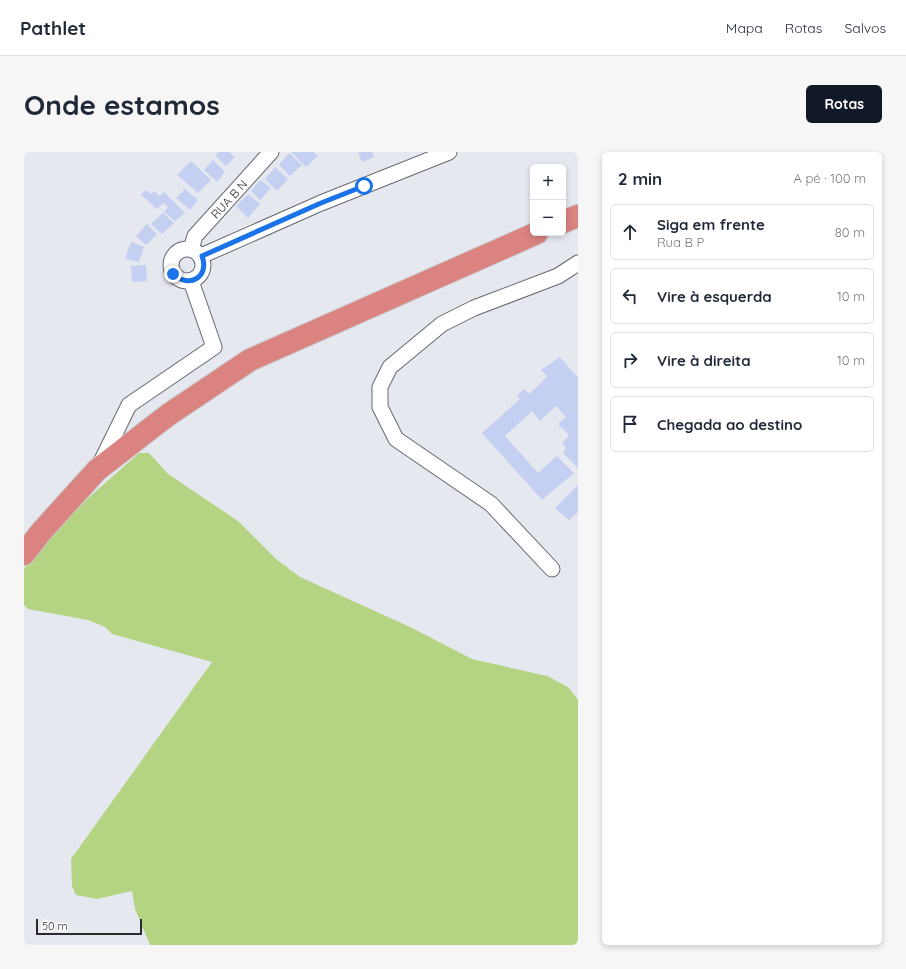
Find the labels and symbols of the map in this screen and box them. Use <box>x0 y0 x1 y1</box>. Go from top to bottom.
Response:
street label: RUA B N <box>208 176 250 222</box>
route start <box>355 177 373 195</box>
route end <box>164 265 182 283</box>
scale bar <box>36 917 142 936</box>

